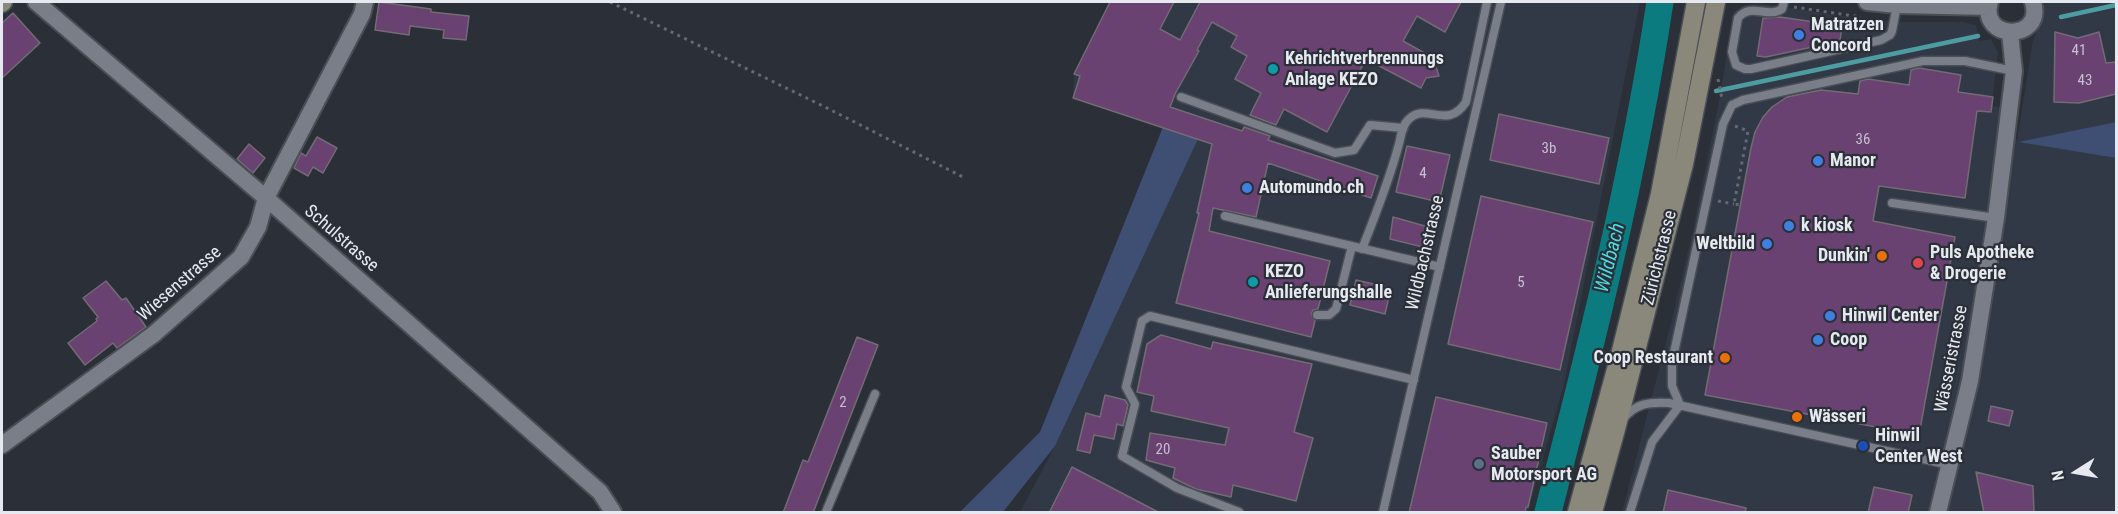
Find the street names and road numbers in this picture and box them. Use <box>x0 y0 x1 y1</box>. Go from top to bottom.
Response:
street label: Wildbachstrasse <box>1402 193 1450 313</box>
street label: Schulstrasse <box>299 201 383 277</box>
street label: Zürichstrasse <box>1638 208 1682 308</box>
street label: Wiesenstrasse <box>134 242 226 326</box>
street label: Wässeristrasse <box>1931 304 1973 414</box>

